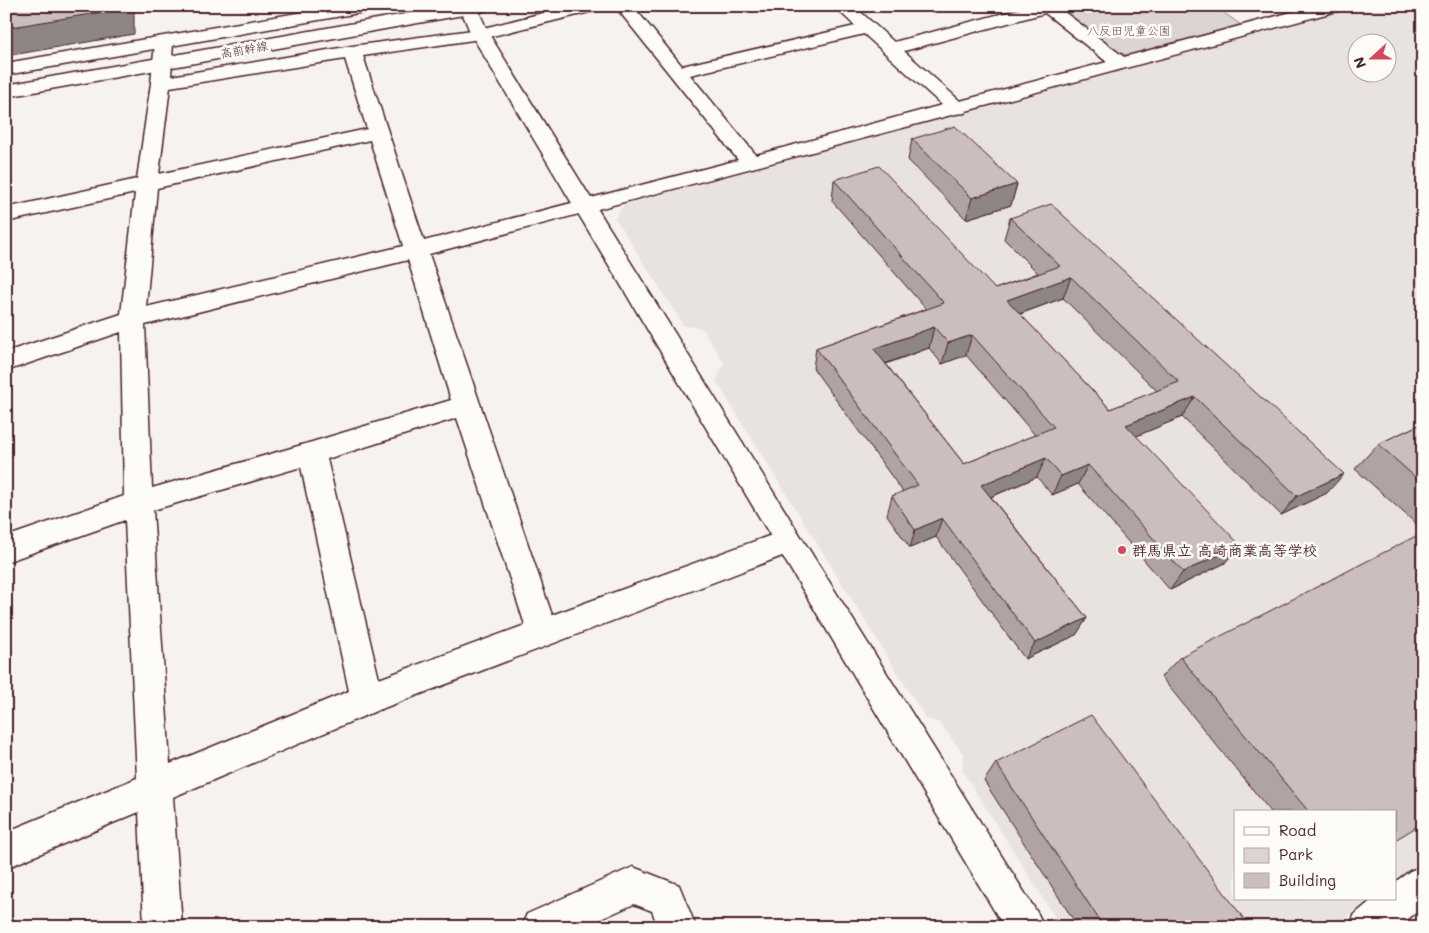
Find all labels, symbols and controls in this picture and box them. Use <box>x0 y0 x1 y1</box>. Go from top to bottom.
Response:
park label: 八反田児童公園 <box>1087 22 1171 38</box>
north arrow <box>1346 32 1396 82</box>
street label: 高前幹線 <box>219 37 269 61</box>
text: N <box>1349 54 1370 71</box>
place label: 群馬県立 高崎商業高等学校 <box>1132 540 1317 560</box>
marker: 群馬県立 高崎商業高等学校 <box>1116 544 1128 556</box>
legend <box>1234 810 1396 900</box>
text: Road <box>1279 820 1316 840</box>
text: Park <box>1279 844 1313 864</box>
text: Building <box>1279 870 1336 890</box>

